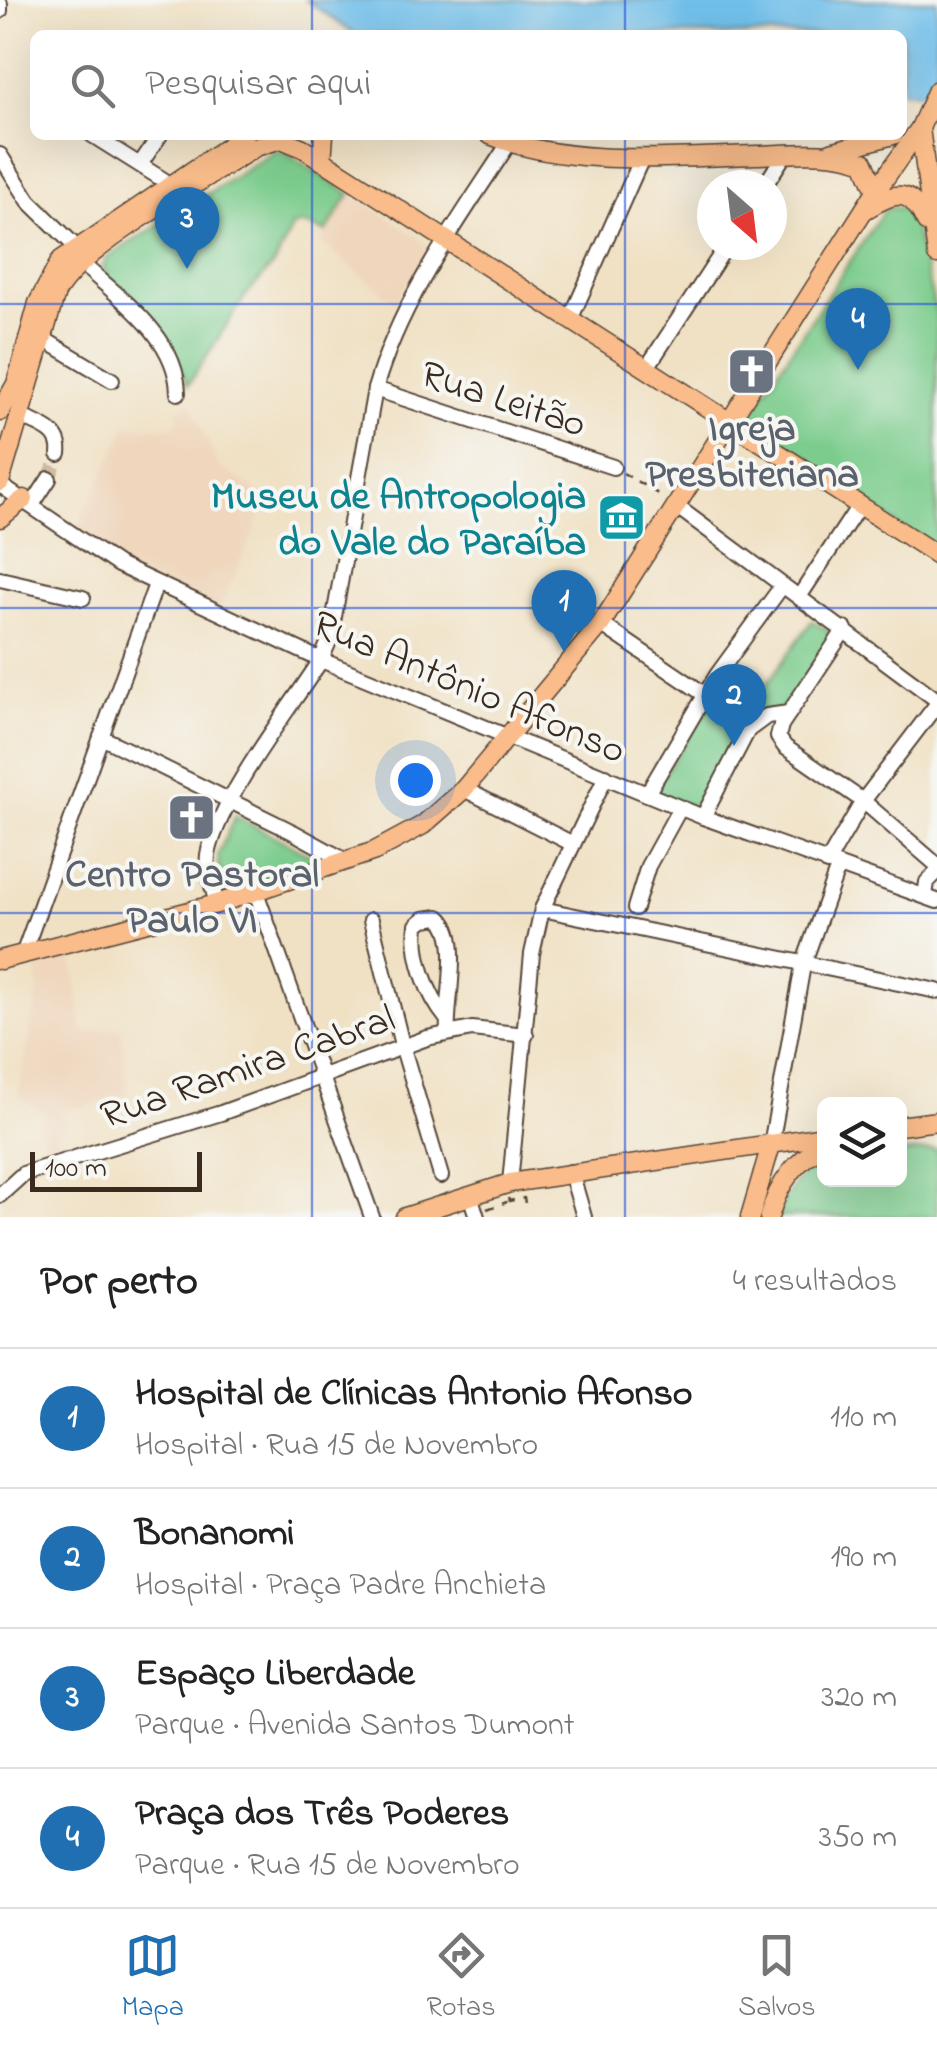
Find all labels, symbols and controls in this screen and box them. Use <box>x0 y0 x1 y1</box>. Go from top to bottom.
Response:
search box <box>30 30 907 140</box>
text: Pesquisar aqui <box>145 57 371 113</box>
icon: search <box>65 58 120 113</box>
north arrow <box>697 170 787 260</box>
pin: 3 <box>154 186 220 269</box>
pin: 4 <box>826 288 890 370</box>
church icon: Igreja Presbiteriana <box>726 345 778 397</box>
street label: Rua Leitão <box>412 347 593 456</box>
place label: Igreja Presbiteriana <box>645 401 859 506</box>
place label: Museu de Antropologia do Vale do Paraíba <box>211 469 586 574</box>
museum icon: Museu de Antropologia do Vale do Paraíba <box>595 491 647 543</box>
pin: 1 <box>532 570 596 652</box>
street label: Rua Antônio Afonso <box>302 596 634 782</box>
pin: 2 <box>702 664 766 746</box>
your location <box>390 755 441 806</box>
church icon: Centro Pastoral Paulo VI <box>166 791 218 843</box>
place label: Centro Pastoral Paulo VI <box>65 847 319 952</box>
street label: Rua Ramira Cabral <box>93 991 404 1147</box>
map controls <box>817 1097 907 1187</box>
button: layers <box>817 1097 907 1187</box>
scale bar <box>30 1147 202 1192</box>
text: 100 m <box>45 1149 107 1190</box>
text: Por perto <box>40 1252 198 1313</box>
text: 4 resultados <box>733 1259 897 1306</box>
text: Hospital de Clínicas Antonio Afonso <box>135 1367 693 1423</box>
text: 1 <box>67 1395 78 1442</box>
text: 110 m <box>830 1395 897 1442</box>
text: Hospital · Rua 15 de Novembro <box>135 1423 538 1470</box>
text: Bonanomi <box>135 1507 294 1563</box>
text: 2 <box>65 1535 80 1582</box>
text: 190 m <box>831 1535 897 1582</box>
text: Hospital · Praça Padre Anchieta <box>135 1563 546 1610</box>
text: Espaço Liberdade <box>135 1647 415 1703</box>
text: 3 <box>66 1675 79 1722</box>
text: 320 m <box>821 1675 897 1722</box>
text: Parque · Avenida Santos Dumont <box>135 1703 575 1750</box>
text: Praça dos Três Poderes <box>135 1787 509 1843</box>
text: 4 <box>66 1815 79 1862</box>
text: 350 m <box>819 1815 897 1862</box>
text: Parque · Rua 15 de Novembro <box>135 1843 520 1890</box>
tab: Mapa <box>121 1928 184 2029</box>
tab: Rotas <box>427 1928 495 2029</box>
tab: Salvos <box>738 1928 816 2029</box>

